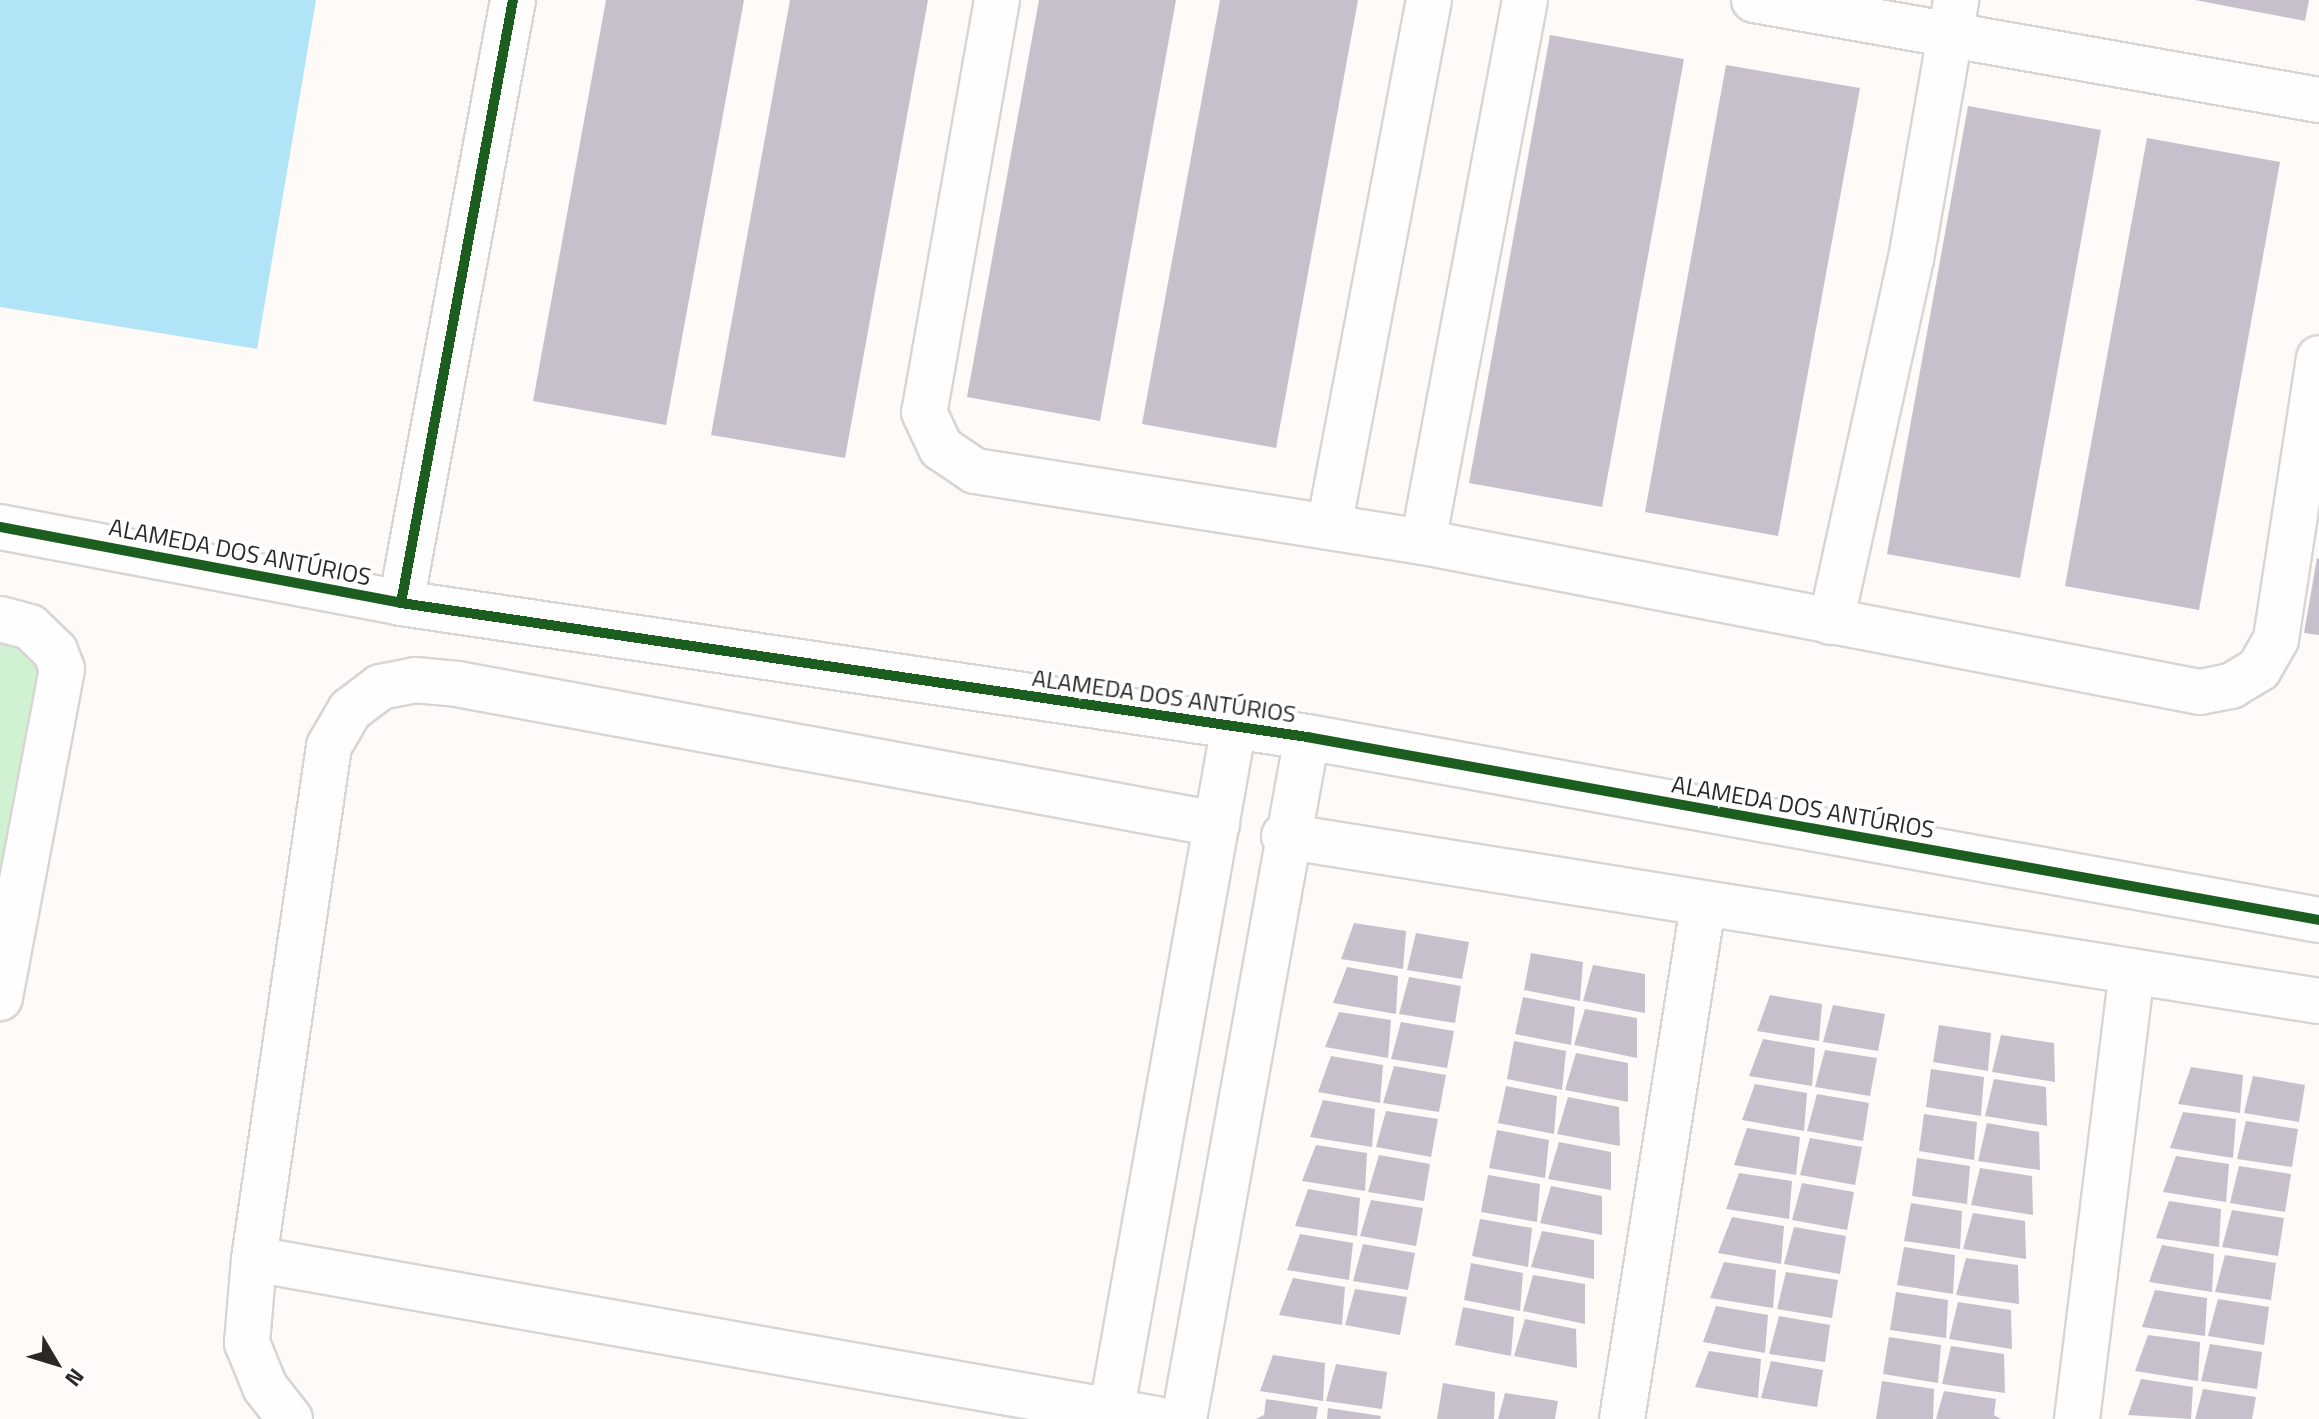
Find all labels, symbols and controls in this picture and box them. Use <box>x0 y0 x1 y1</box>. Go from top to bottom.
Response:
street label: ALAMEDA DOS ANTÚRIOS <box>107 512 373 592</box>
street label: ALAMEDA DOS ANTÚRIOS <box>1030 663 1298 729</box>
street label: ALAMEDA DOS ANTÚRIOS <box>1670 770 1936 844</box>
north arrow <box>16 1323 96 1403</box>
text: N <box>57 1361 93 1394</box>

